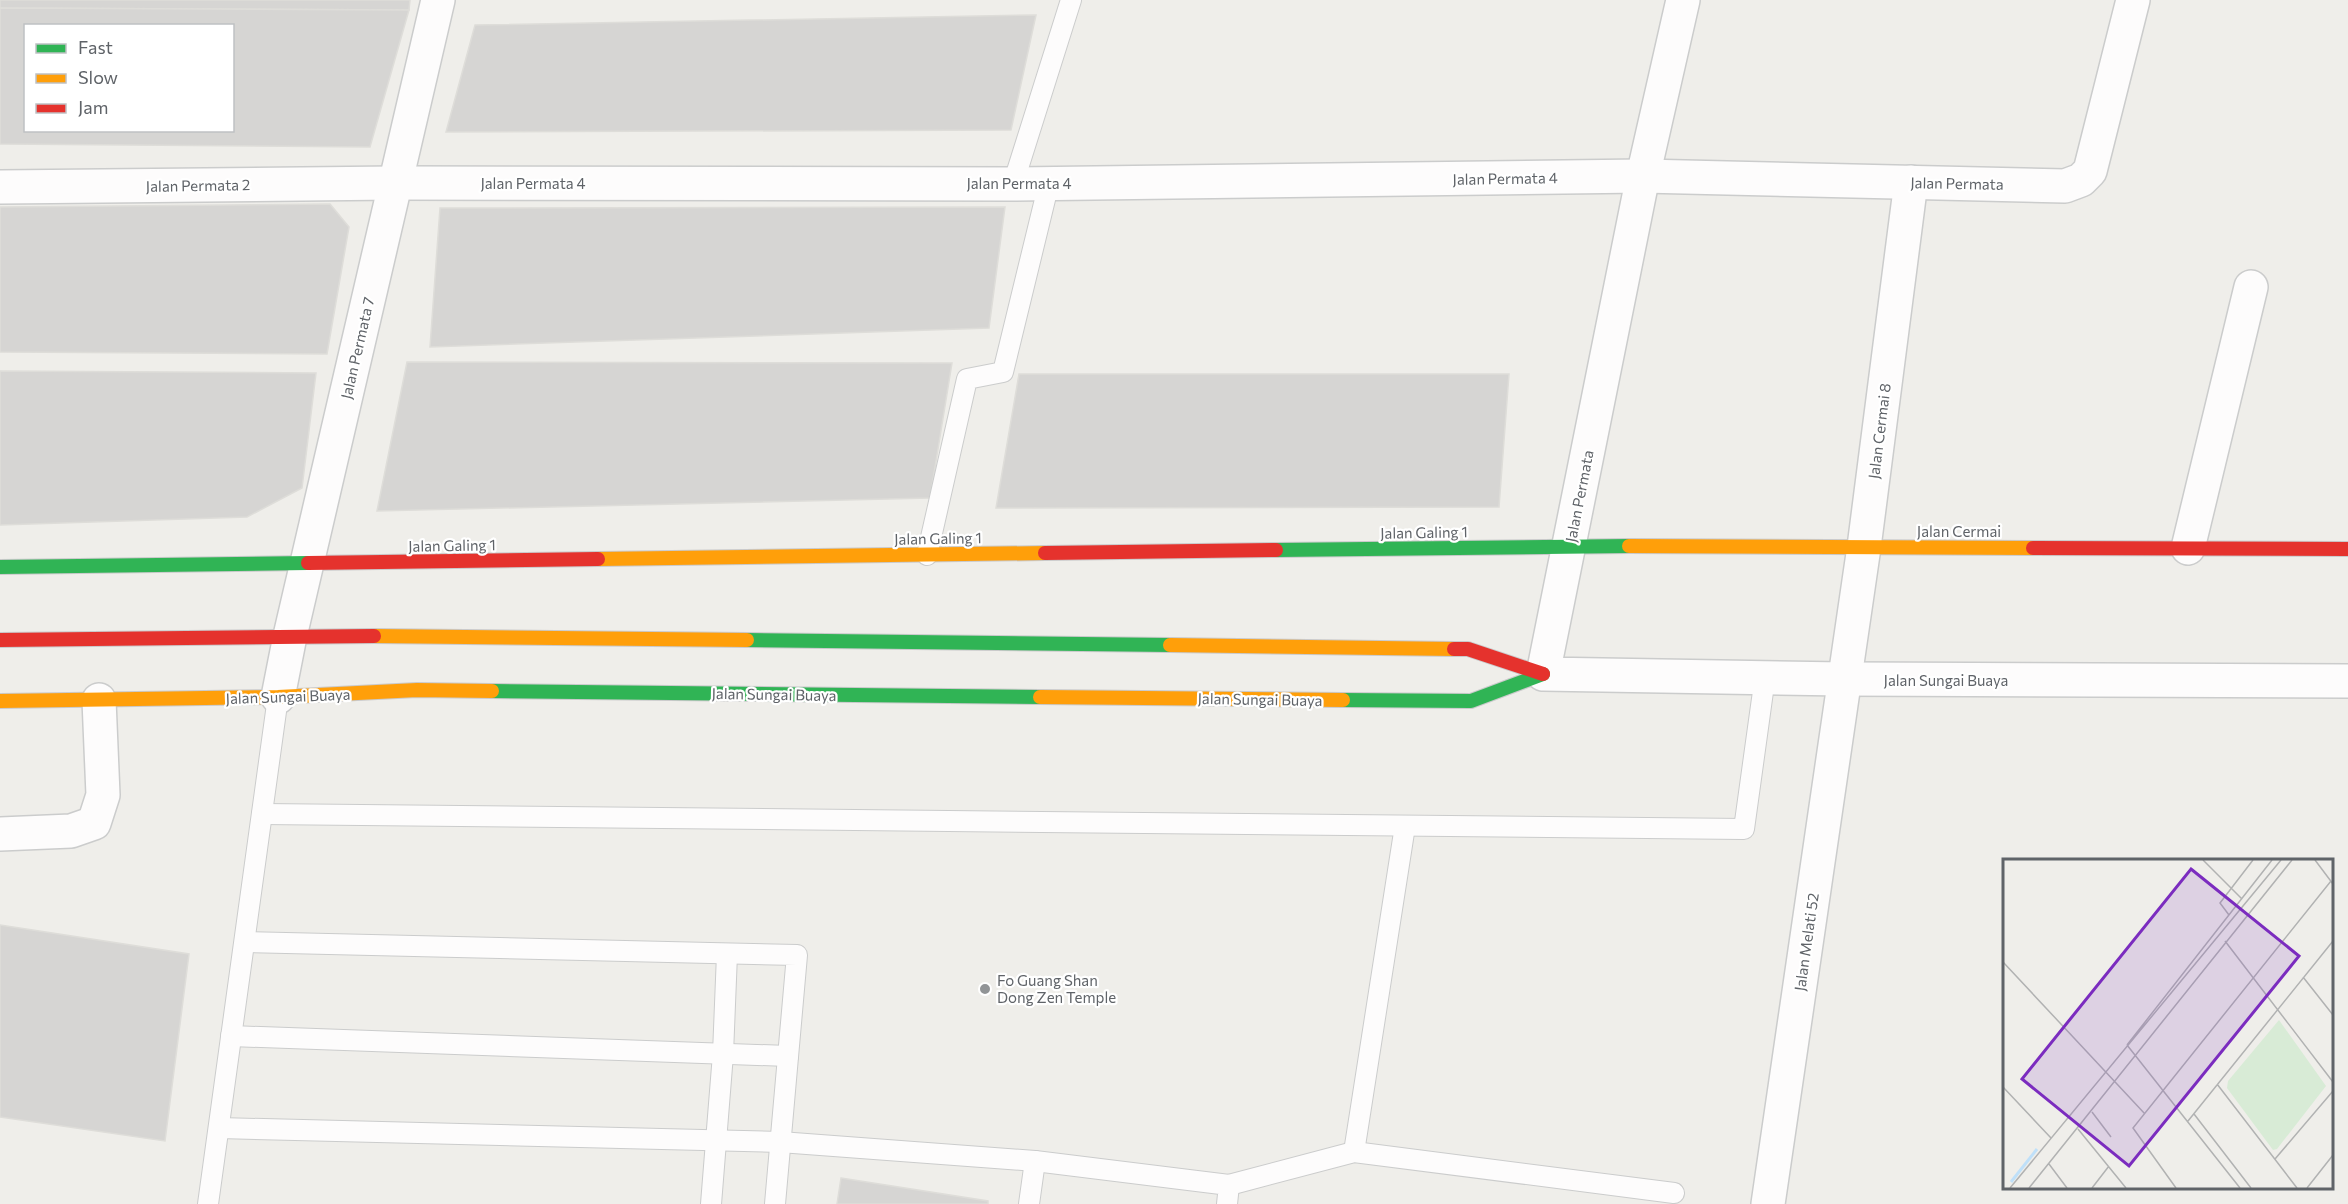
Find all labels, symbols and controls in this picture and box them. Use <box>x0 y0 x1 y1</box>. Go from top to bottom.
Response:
legend <box>24 24 234 132</box>
text: Fast <box>78 36 113 58</box>
text: Slow <box>78 66 118 88</box>
text: Jam <box>78 96 108 118</box>
street label: Jalan Permata 4 <box>1452 168 1558 188</box>
street label: Jalan Permata <box>1910 173 2004 193</box>
street label: Jalan Permata 4 <box>480 174 586 192</box>
street label: Jalan Permata 4 <box>966 174 1072 192</box>
street label: Jalan Permata 2 <box>146 175 250 195</box>
street label: Jalan Permata 7 <box>337 295 377 401</box>
street label: Jalan Cermai 8 <box>1864 382 1894 480</box>
street label: Jalan Permata <box>1561 448 1597 544</box>
street label: Jalan Galing 1 <box>1380 522 1468 542</box>
street label: Jalan Cermai <box>1917 522 2001 540</box>
street label: Jalan Galing 1 <box>894 528 982 548</box>
street label: Jalan Galing 1 <box>408 535 496 555</box>
street label: Jalan Sungai Buaya <box>1884 671 2008 689</box>
street label: Jalan Sungai Buaya <box>711 684 837 704</box>
street label: Jalan Sungai Buaya <box>225 685 351 707</box>
street label: Jalan Sungai Buaya <box>1197 689 1323 709</box>
inset map <box>2003 859 2333 1189</box>
street label: Jalan Melati 52 <box>1790 892 1822 992</box>
place label: Fo Guang Shan Dong Zen Temple <box>997 971 1116 1006</box>
marker: Fo Guang Shan Dong Zen Temple <box>978 982 992 996</box>

